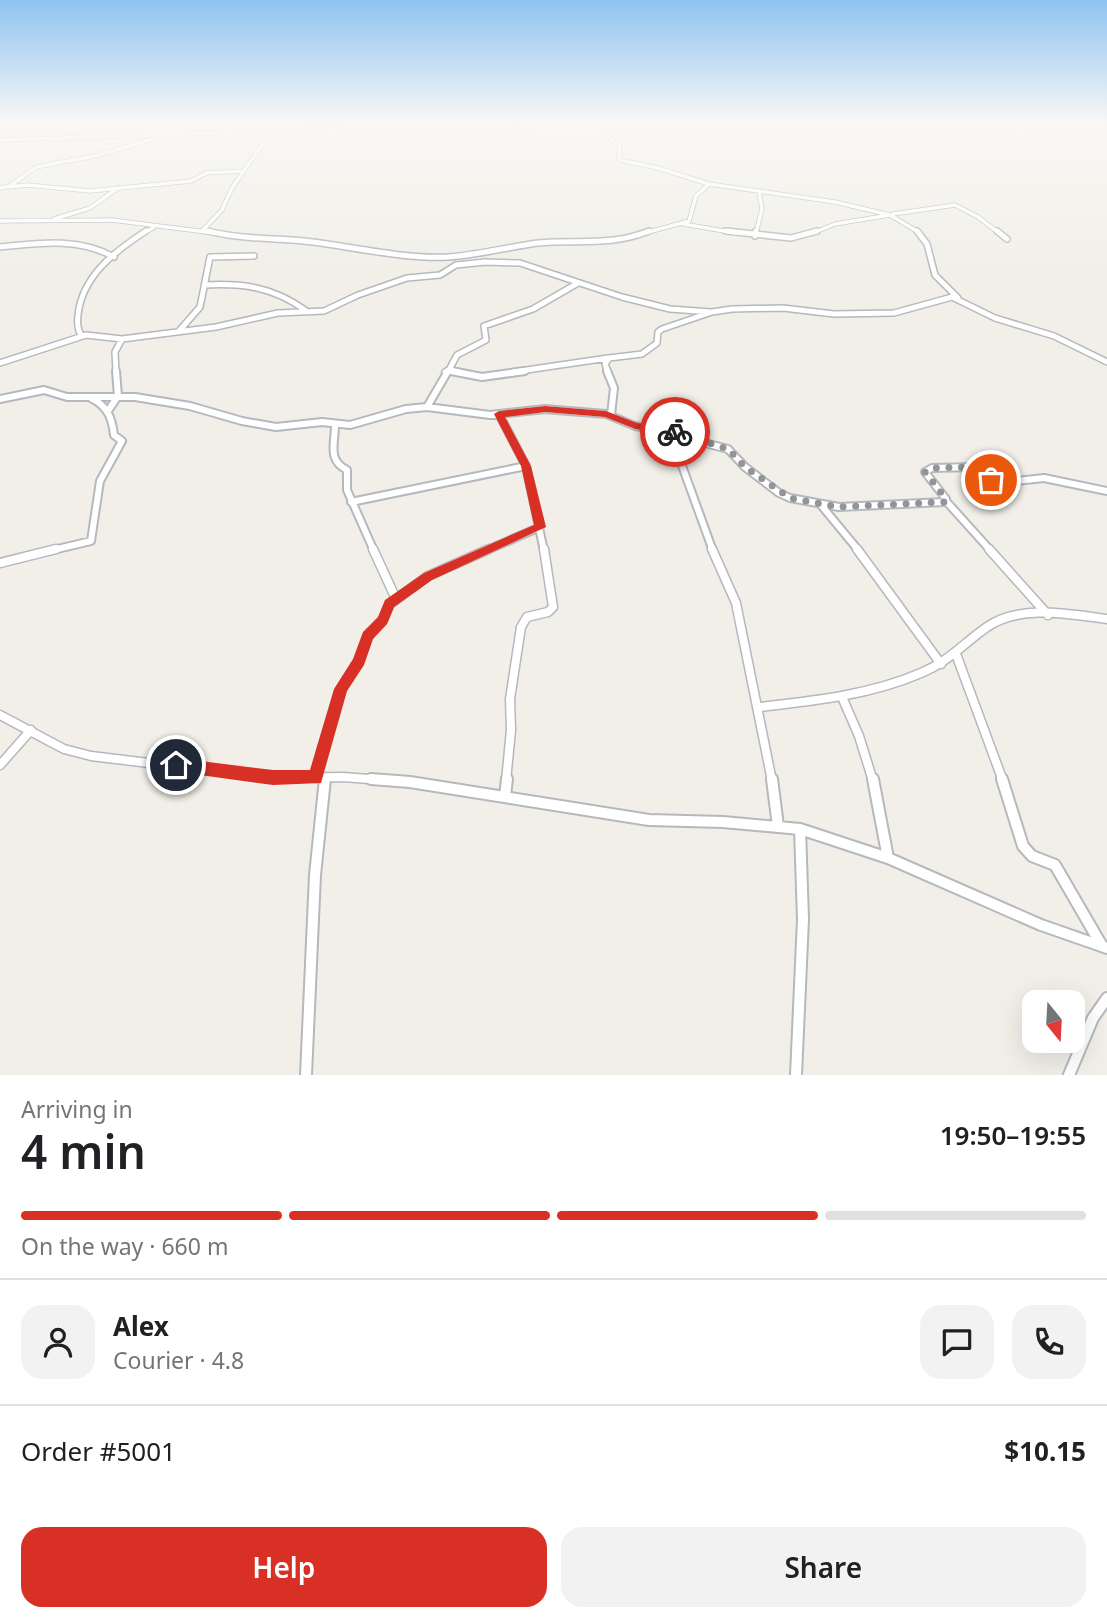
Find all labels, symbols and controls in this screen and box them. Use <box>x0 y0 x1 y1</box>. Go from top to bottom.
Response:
courier <box>640 397 710 467</box>
icon: bike <box>656 413 694 451</box>
pin <box>961 450 1021 510</box>
icon: bag <box>972 461 1010 499</box>
pin <box>146 735 206 795</box>
icon: home <box>157 746 195 784</box>
north arrow <box>1022 990 1085 1054</box>
map controls <box>1022 990 1085 1053</box>
text: Arriving in <box>21 1093 133 1125</box>
text: 19:50–19:55 <box>940 1117 1086 1153</box>
text: 4 min <box>21 1120 146 1182</box>
text: On the way · 660 m <box>21 1230 228 1262</box>
button: person <box>21 1305 95 1379</box>
button: chat <box>920 1305 994 1379</box>
button: phone <box>1012 1305 1086 1379</box>
text: Alex <box>113 1308 169 1344</box>
text: Courier · 4.8 <box>113 1344 244 1376</box>
text: Order #5001 <box>21 1433 176 1469</box>
text: $10.15 <box>1004 1433 1086 1469</box>
button: Help <box>21 1527 547 1607</box>
button: Share <box>561 1527 1086 1607</box>

